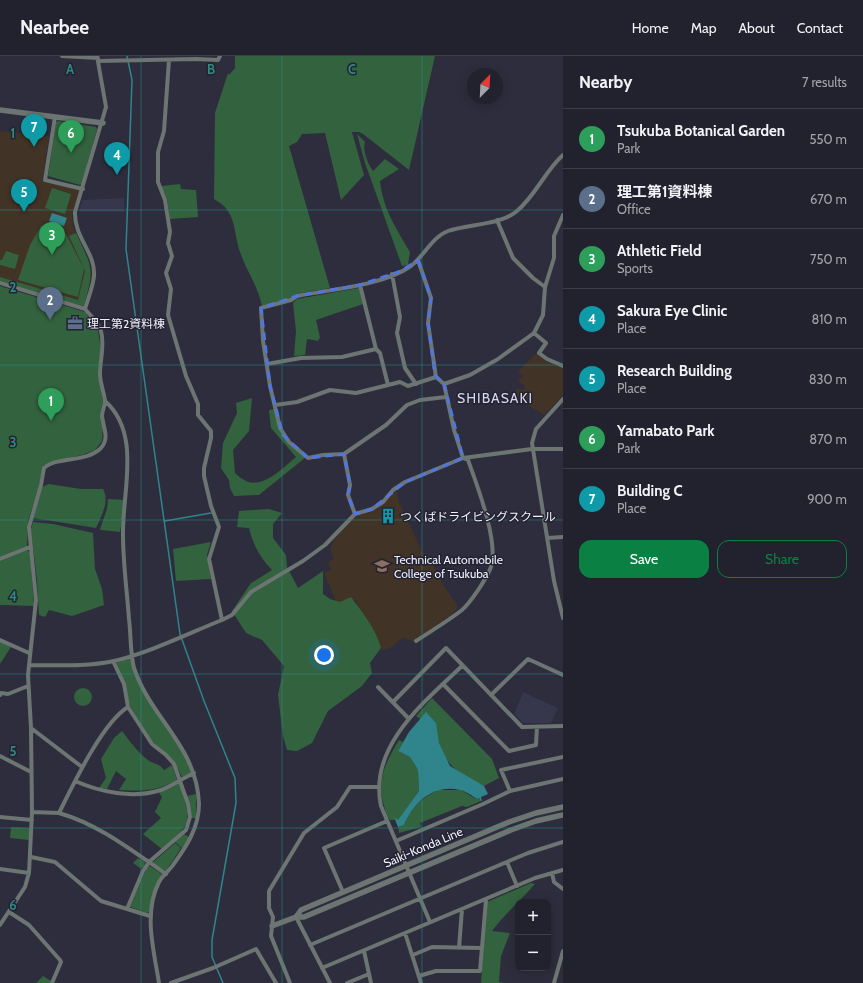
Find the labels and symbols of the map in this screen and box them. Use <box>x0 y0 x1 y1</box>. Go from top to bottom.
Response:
text: A <box>66 61 75 77</box>
text: B <box>207 61 215 77</box>
text: C <box>348 61 356 77</box>
north arrow <box>467 68 503 104</box>
pin: 7 <box>21 114 47 147</box>
pin: 6 <box>58 120 84 153</box>
text: 1 <box>11 125 15 141</box>
pin: 4 <box>104 142 130 175</box>
pin: 5 <box>11 179 37 212</box>
pin: 3 <box>39 222 65 255</box>
text: 2 <box>10 279 17 295</box>
pin: 2 <box>37 287 63 320</box>
office icon: 理工第2資料棟 <box>66 314 84 332</box>
place label: 理工第2資料棟 <box>87 316 165 331</box>
pin: 1 <box>38 388 64 421</box>
district label: SHIBASAKI <box>457 389 533 407</box>
text: 3 <box>9 434 17 450</box>
building icon: つくばドライビングスクール <box>379 507 397 525</box>
place label: つくばドライビングスクール <box>400 509 556 524</box>
place label: Technical Automobile College of Tsukuba <box>394 552 503 581</box>
school or university icon: Technical Automobile College of Tsukuba <box>373 557 391 575</box>
text: 4 <box>9 588 17 604</box>
your location <box>314 645 334 665</box>
text: 5 <box>10 743 17 759</box>
street label: Saiki-Konda Line <box>381 824 465 870</box>
text: 6 <box>9 897 17 913</box>

